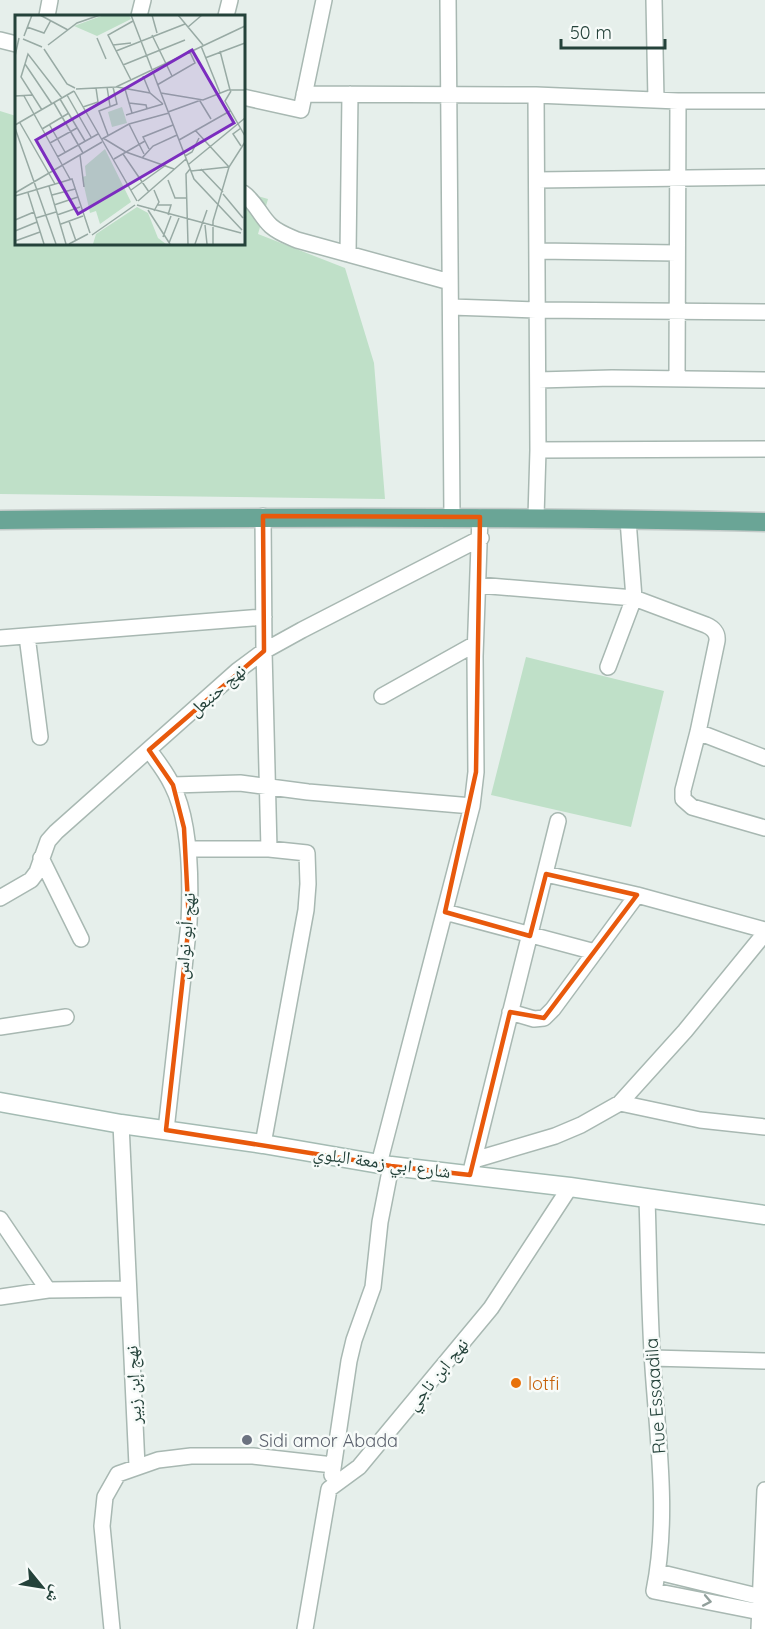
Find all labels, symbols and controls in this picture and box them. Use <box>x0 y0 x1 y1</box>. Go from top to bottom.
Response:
scale bar <box>561 12 664 50</box>
inset map <box>15 15 244 244</box>
text: 50 m <box>570 21 612 44</box>
street label: نهج حنبعل <box>184 659 251 722</box>
street label: نهج أبو نواس <box>170 892 201 981</box>
street label: شارع ابي زمعة البلوي <box>311 1141 452 1187</box>
street label: نهج ابن ناجي <box>401 1333 476 1417</box>
street label: Rue Essaadila <box>639 1337 671 1455</box>
street label: نهج إبن زبير <box>119 1345 148 1426</box>
place label: lotfi <box>528 1372 559 1395</box>
marker: lotfi <box>509 1376 523 1390</box>
place label: Sidi amor Abada <box>259 1429 398 1452</box>
marker: Sidi amor Abada <box>240 1433 254 1447</box>
north arrow <box>12 1557 72 1617</box>
text: ش <box>42 1582 68 1607</box>
one-way arrow <box>702 1594 712 1607</box>

